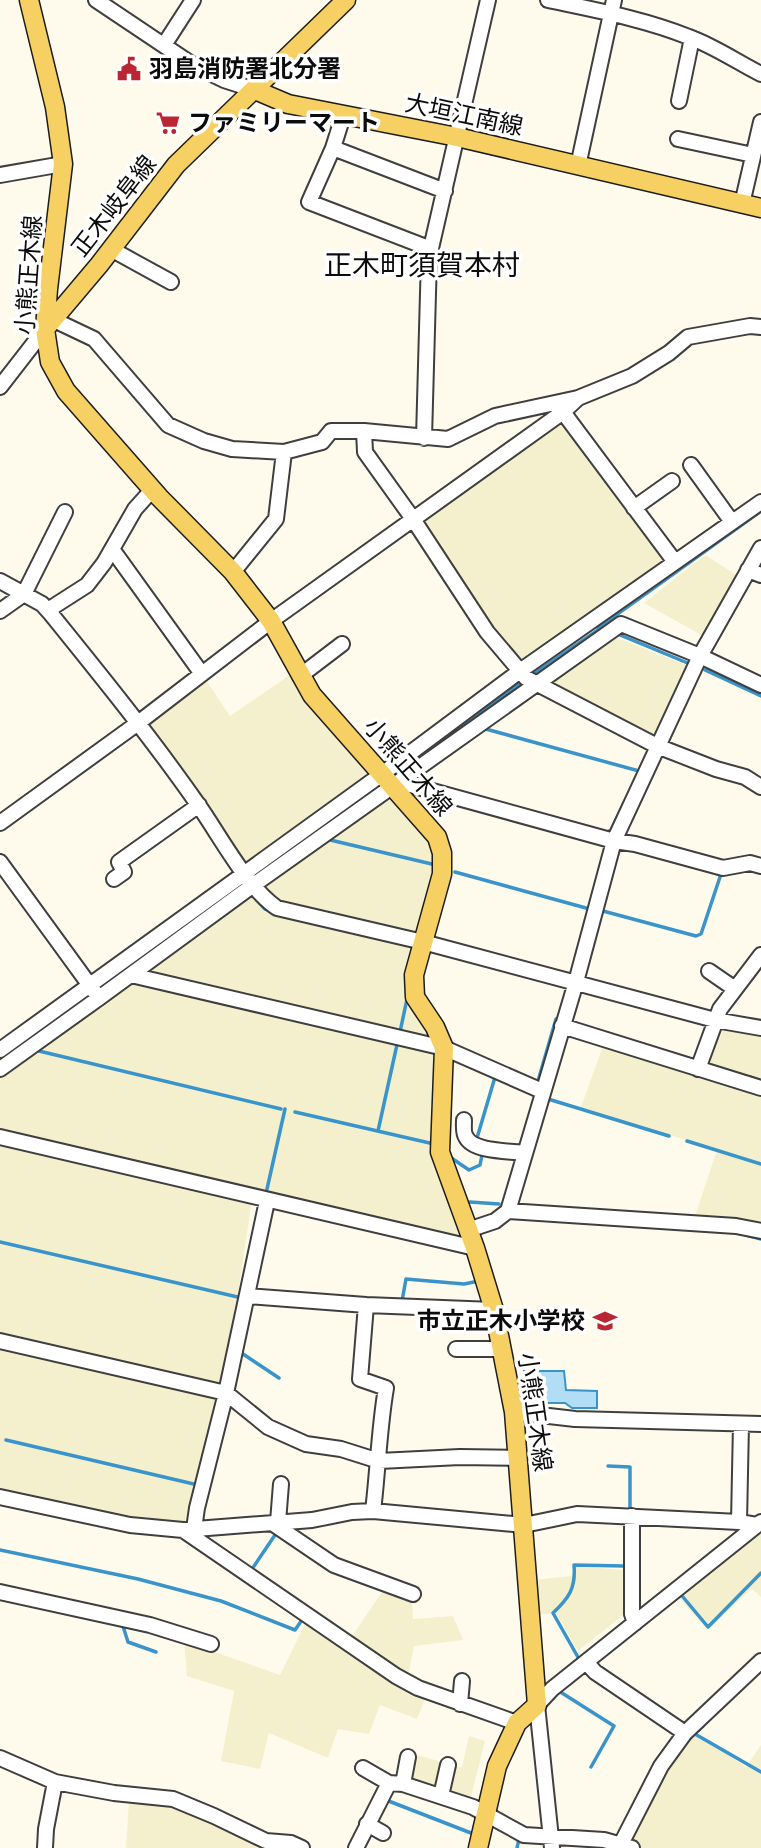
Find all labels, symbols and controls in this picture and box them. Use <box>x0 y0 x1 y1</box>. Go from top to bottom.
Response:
place label: 羽島消防署北分署 <box>149 52 341 84</box>
public building icon: 羽島消防署北分署 <box>115 55 143 83</box>
street label: 大垣江南線 <box>402 86 526 142</box>
place label: ファミリーマート <box>188 106 380 138</box>
supermarket icon: ファミリーマート <box>154 109 182 137</box>
street label: 正木岐阜線 <box>64 148 163 263</box>
street label: 小熊正木線 <box>8 214 48 336</box>
district label: 正木町須賀本村 <box>324 246 520 283</box>
street label: 小熊正木線 <box>357 711 460 822</box>
place label: 市立正木小学校 <box>417 1304 585 1336</box>
school or university icon: 市立正木小学校 <box>591 1307 619 1335</box>
street label: 小熊正木線 <box>512 1350 560 1474</box>

